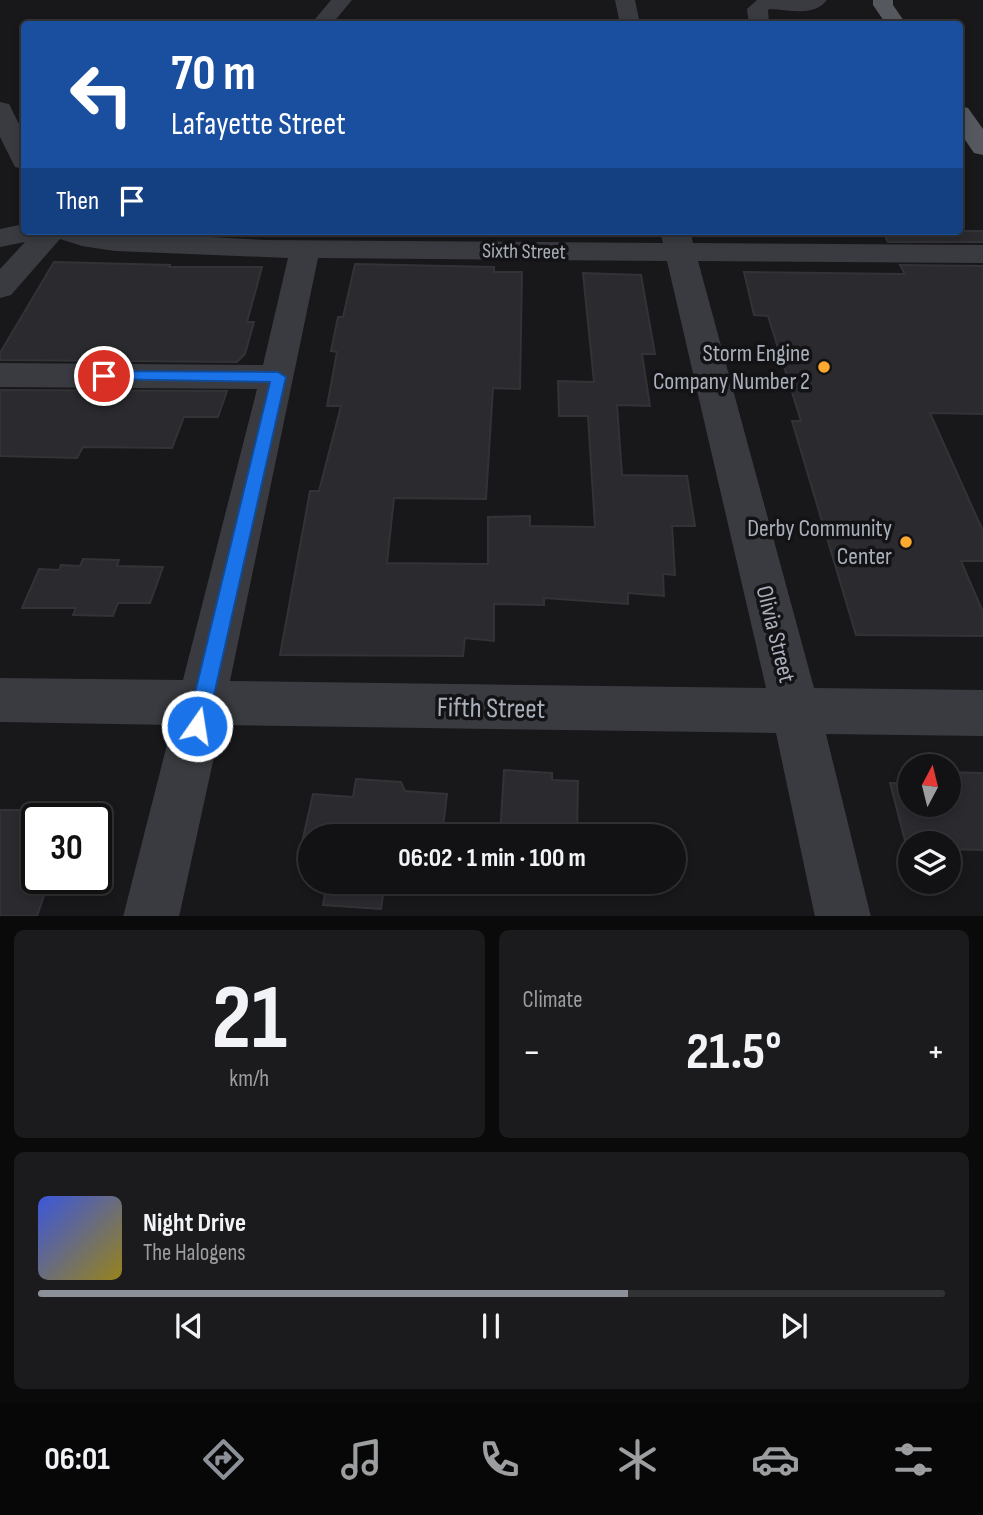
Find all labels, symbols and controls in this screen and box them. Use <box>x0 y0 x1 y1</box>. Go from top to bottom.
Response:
text: 70 m <box>171 45 256 104</box>
icon: left <box>56 49 147 140</box>
text: Lafayette Street <box>171 105 346 144</box>
icon: arrive <box>113 182 151 220</box>
text: Then <box>56 186 99 217</box>
street label: Sixth Street <box>482 238 566 265</box>
place label: Storm Engine Company Number 2 <box>653 339 810 396</box>
pin <box>74 346 134 406</box>
icon: arrive <box>85 357 123 395</box>
marker: Storm Engine Company Number 2 <box>816 359 832 375</box>
place label: Derby Community Center <box>747 514 892 571</box>
marker: Derby Community Center <box>898 534 914 550</box>
street label: Olivia Street <box>750 583 802 686</box>
position arrow <box>160 689 234 763</box>
street label: Fifth Street <box>437 691 545 726</box>
north arrow <box>898 754 961 817</box>
map controls <box>898 754 961 894</box>
speed limit sign: 30 <box>21 803 112 894</box>
button: layers <box>898 831 961 894</box>
text: 06:02 · 1 min · 100 m <box>398 843 586 874</box>
text: 21 <box>211 965 287 1074</box>
text: Climate <box>523 986 582 1014</box>
text: 21.5° <box>686 1021 781 1084</box>
text: − <box>523 1030 541 1075</box>
text: + <box>926 1030 945 1075</box>
text: km/h <box>229 1065 269 1093</box>
text: Night Drive <box>143 1208 246 1239</box>
text: The Halogens <box>143 1239 246 1267</box>
icon: previous <box>170 1307 208 1345</box>
icon: pause <box>472 1307 510 1345</box>
icon: next <box>775 1307 813 1345</box>
icon: directions <box>199 1435 248 1484</box>
icon: music <box>337 1435 386 1484</box>
icon: phone <box>475 1435 524 1484</box>
icon: climate <box>613 1435 662 1484</box>
icon: car <box>751 1435 800 1484</box>
icon: filters <box>889 1435 938 1484</box>
text: 06:01 <box>45 1440 110 1479</box>

